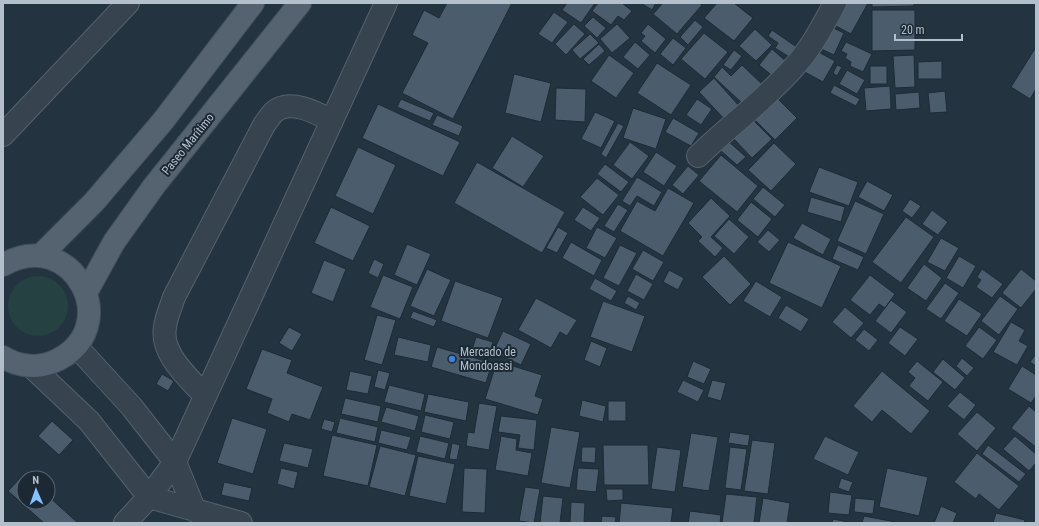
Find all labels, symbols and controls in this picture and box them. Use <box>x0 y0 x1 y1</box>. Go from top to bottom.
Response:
scale bar <box>895 16 962 42</box>
text: 20 m <box>901 23 925 37</box>
street label: Paseo Marítimo <box>159 111 217 177</box>
place label: Mercado de Mondoassi <box>460 345 516 373</box>
marker: Mercado de Mondoassi <box>447 354 457 364</box>
north arrow <box>16 470 56 510</box>
text: N <box>32 474 40 487</box>

